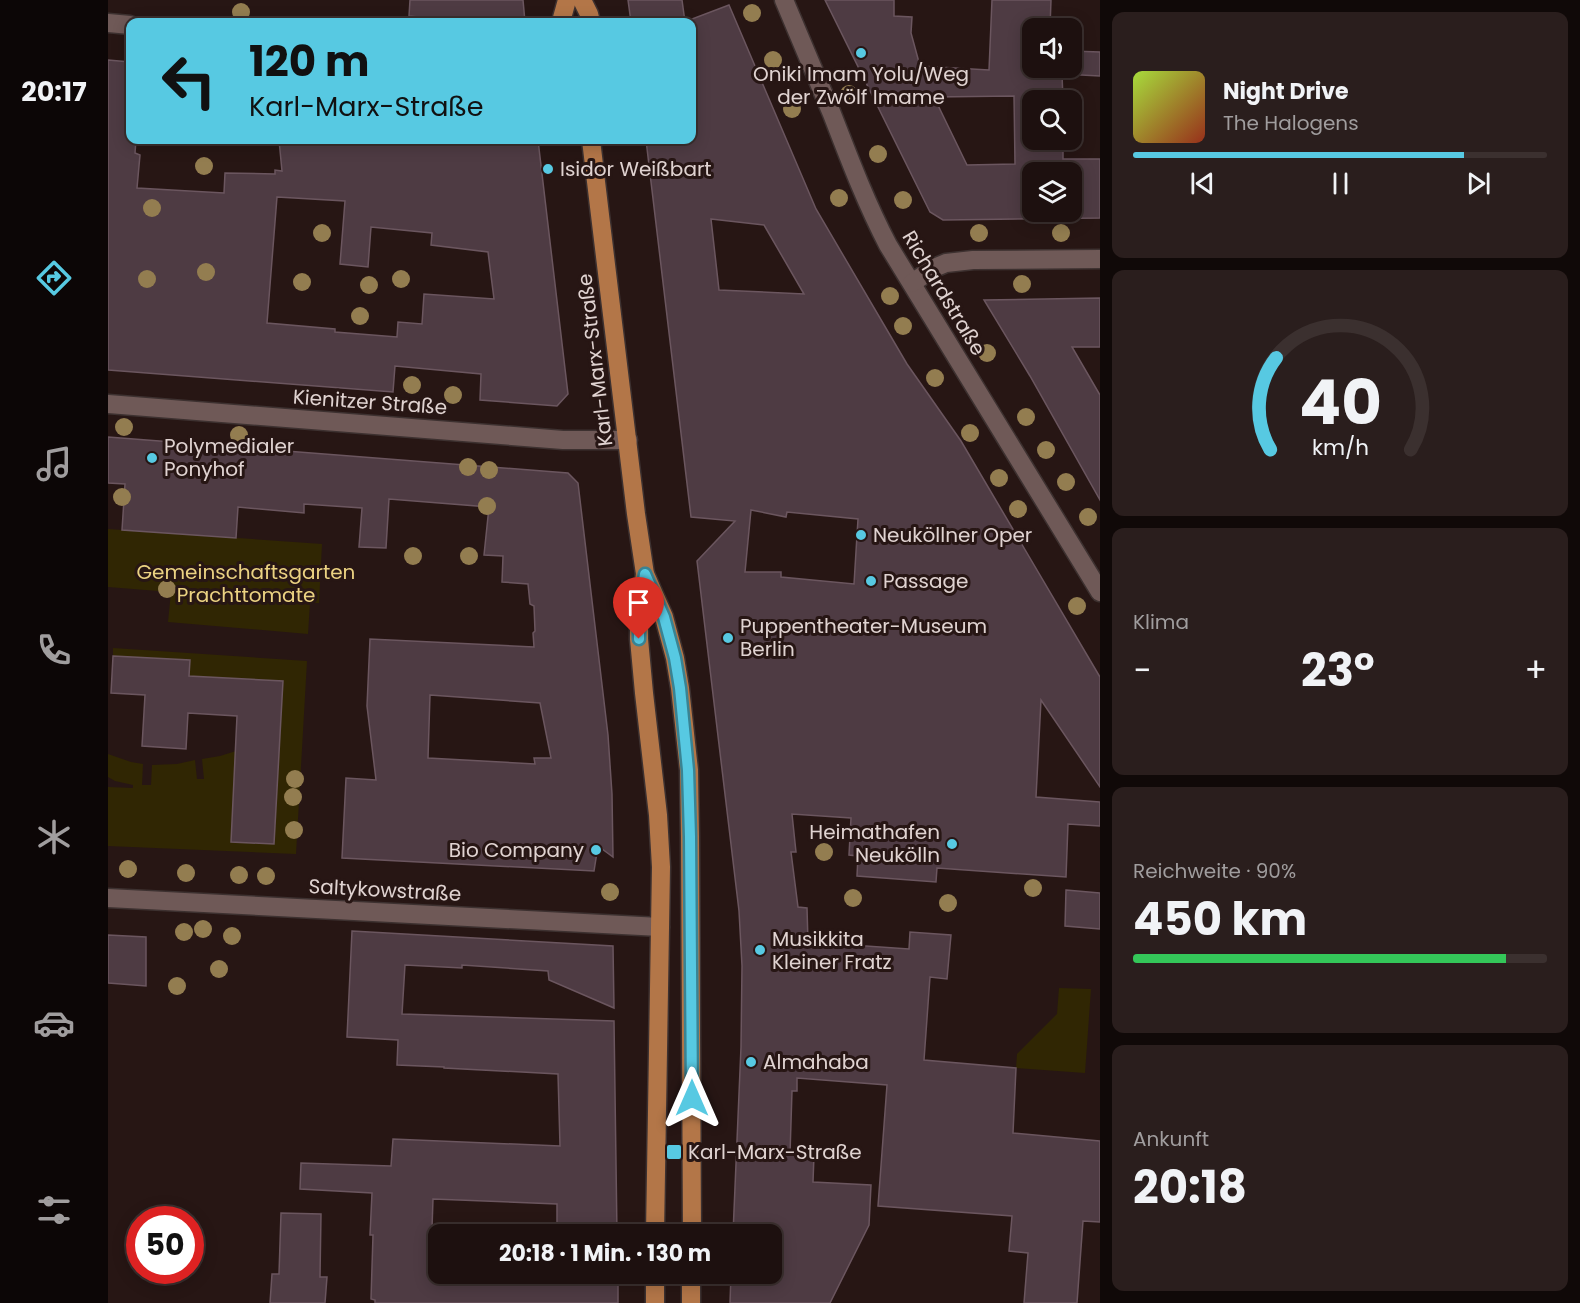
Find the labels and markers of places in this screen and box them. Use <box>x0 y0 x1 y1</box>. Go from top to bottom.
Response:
marker: Oniki Imam Yolu/Weg der Zwölf Imame <box>854 46 868 60</box>
place label: Oniki Imam Yolu/Weg der Zwölf Imame <box>753 60 969 111</box>
place label: Isidor Weißbart <box>560 155 712 183</box>
marker: Isidor Weißbart <box>541 162 555 176</box>
place label: Polymedialer Ponyhof <box>164 432 294 483</box>
marker: Polymedialer Ponyhof <box>145 451 159 465</box>
place label: Neuköllner Oper <box>873 521 1032 549</box>
marker: Neuköllner Oper <box>854 528 868 542</box>
place label: Passage <box>883 567 968 595</box>
marker: Passage <box>864 574 878 588</box>
pin <box>613 577 664 639</box>
place label: Puppentheater-Museum Berlin <box>740 612 987 663</box>
marker: Puppentheater-Museum Berlin <box>721 631 735 645</box>
place label: Heimathafen Neukölln <box>809 818 940 869</box>
place label: Bio Company <box>449 836 584 864</box>
marker: Heimathafen Neukölln <box>945 837 959 851</box>
marker: Bio Company <box>589 843 603 857</box>
place label: Musikkita Kleiner Fratz <box>772 925 892 976</box>
marker: Musikkita Kleiner Fratz <box>753 943 767 957</box>
place label: Almahaba <box>763 1048 869 1076</box>
marker: Almahaba <box>744 1055 758 1069</box>
place label: Karl-Marx-Straße <box>688 1138 862 1166</box>
marker: Karl-Marx-Straße <box>665 1143 683 1161</box>

